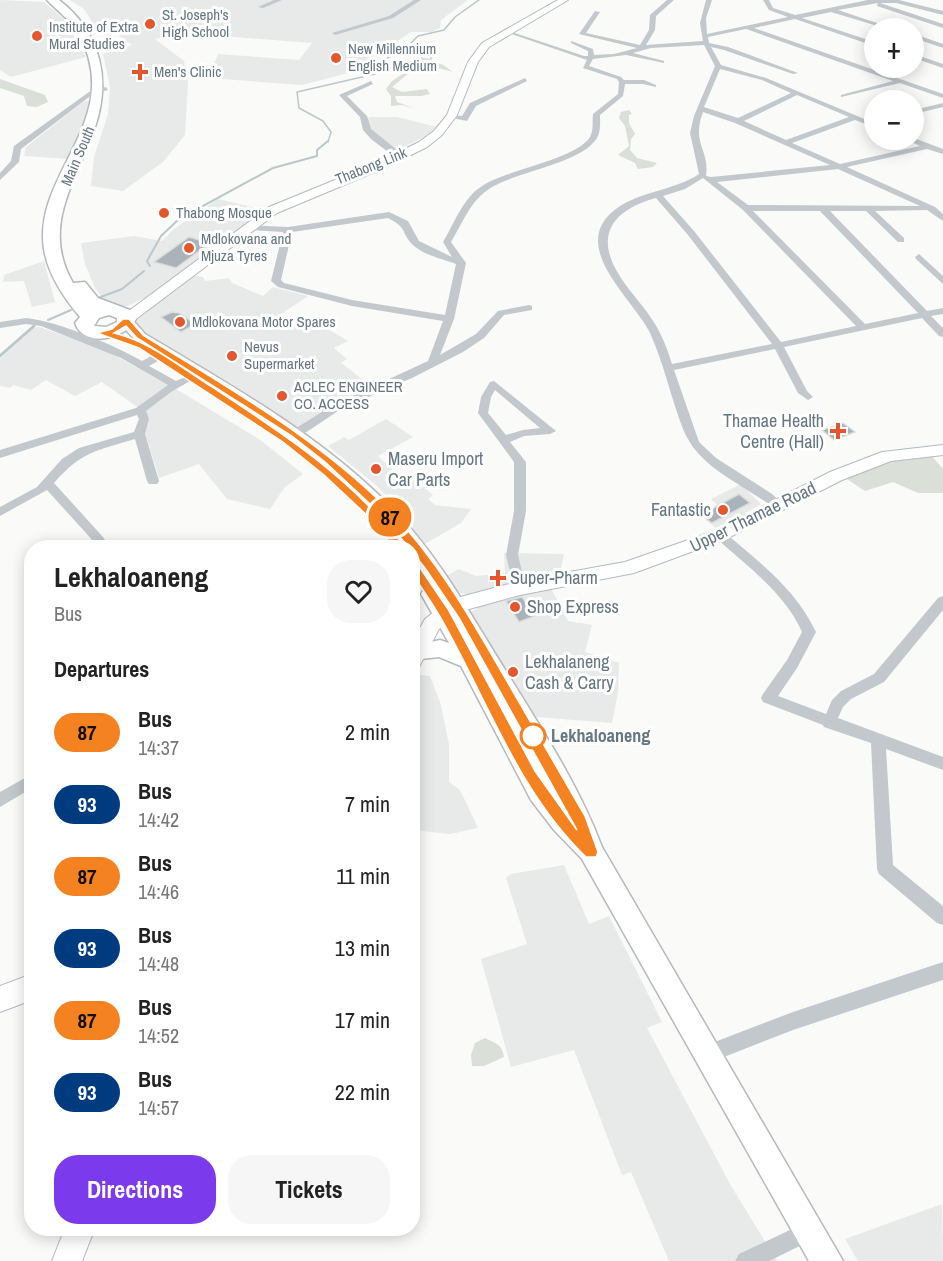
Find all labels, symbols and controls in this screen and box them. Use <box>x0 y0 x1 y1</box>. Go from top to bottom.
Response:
place label: St. Joseph's High School <box>162 4 229 42</box>
place label: Institute of Extra Mural Studies <box>49 16 139 54</box>
marker: St. Joseph's High School <box>143 17 157 31</box>
map controls <box>864 18 924 150</box>
button: + <box>864 18 924 78</box>
marker: Institute of Extra Mural Studies <box>30 29 44 43</box>
place label: New Millennium English Medium <box>348 38 437 76</box>
marker: New Millennium English Medium <box>329 51 343 65</box>
place label: Men's Clinic <box>154 61 221 82</box>
marker: Men's Clinic <box>131 63 149 81</box>
button: − <box>864 90 924 150</box>
street label: Main South <box>56 123 99 189</box>
street label: Thabong Link <box>332 141 410 189</box>
place label: Thabong Mosque <box>176 202 272 223</box>
marker: Thabong Mosque <box>157 206 171 220</box>
place label: Mdlokovana and Mjuza Tyres <box>201 228 291 266</box>
marker: Mdlokovana and Mjuza Tyres <box>182 241 196 255</box>
place label: Mdlokovana Motor Spares <box>192 311 336 332</box>
marker: Mdlokovana Motor Spares <box>173 315 187 329</box>
place label: Nevus Supermarket <box>244 336 315 374</box>
marker: Nevus Supermarket <box>225 349 239 363</box>
place label: ACLEC ENGINEER CO. ACCESS <box>293 376 403 414</box>
marker: ACLEC ENGINEER CO. ACCESS <box>275 389 289 403</box>
place label: Thamae Health Centre (Hall) <box>723 408 824 454</box>
marker: Thamae Health Centre (Hall) <box>829 422 847 440</box>
place label: Maseru Import Car Parts <box>388 446 483 492</box>
marker: Maseru Import Car Parts <box>369 462 383 476</box>
street label: Upper Thamae Road <box>685 475 820 558</box>
place label: Fantastic <box>651 497 711 522</box>
line badge: 87 <box>363 498 417 536</box>
text: 87 <box>380 503 400 532</box>
marker: Fantastic <box>716 503 730 517</box>
text: Lekhaloaneng <box>54 558 208 596</box>
button: heart <box>327 560 390 623</box>
place label: Super-Pharm <box>510 565 598 590</box>
marker: Super-Pharm <box>491 571 505 585</box>
place label: Shop Express <box>527 594 619 619</box>
text: Bus <box>54 600 82 627</box>
marker: Shop Express <box>508 600 522 614</box>
place label: Lekhalaneng Cash & Carry <box>525 649 614 695</box>
text: Departures <box>54 654 149 684</box>
marker: Lekhalaneng Cash & Carry <box>506 665 520 679</box>
text: Bus <box>138 704 172 734</box>
text: 2 min <box>345 717 390 747</box>
text: 87 <box>77 718 97 747</box>
marker: Lekhaloaneng <box>520 723 546 749</box>
place label: Lekhaloaneng <box>551 723 650 748</box>
text: 14:37 <box>138 734 179 761</box>
text: Bus <box>138 776 172 806</box>
text: 7 min <box>345 789 390 819</box>
text: 93 <box>77 790 97 819</box>
text: 14:42 <box>138 806 179 833</box>
text: Bus <box>138 848 172 878</box>
text: 11 min <box>336 861 390 891</box>
text: 87 <box>77 862 97 891</box>
text: 14:46 <box>138 878 179 905</box>
text: Bus <box>138 920 172 950</box>
text: 13 min <box>335 933 390 963</box>
text: 93 <box>77 934 97 963</box>
text: 14:48 <box>138 950 179 977</box>
text: Bus <box>138 992 172 1022</box>
text: 17 min <box>335 1005 390 1035</box>
text: 87 <box>77 1006 97 1035</box>
text: 14:52 <box>138 1022 179 1049</box>
text: Bus <box>138 1064 172 1094</box>
text: 22 min <box>335 1077 390 1107</box>
text: 93 <box>77 1078 97 1107</box>
text: 14:57 <box>138 1094 179 1121</box>
button: Directions <box>54 1155 216 1224</box>
button: Tickets <box>228 1155 390 1224</box>

